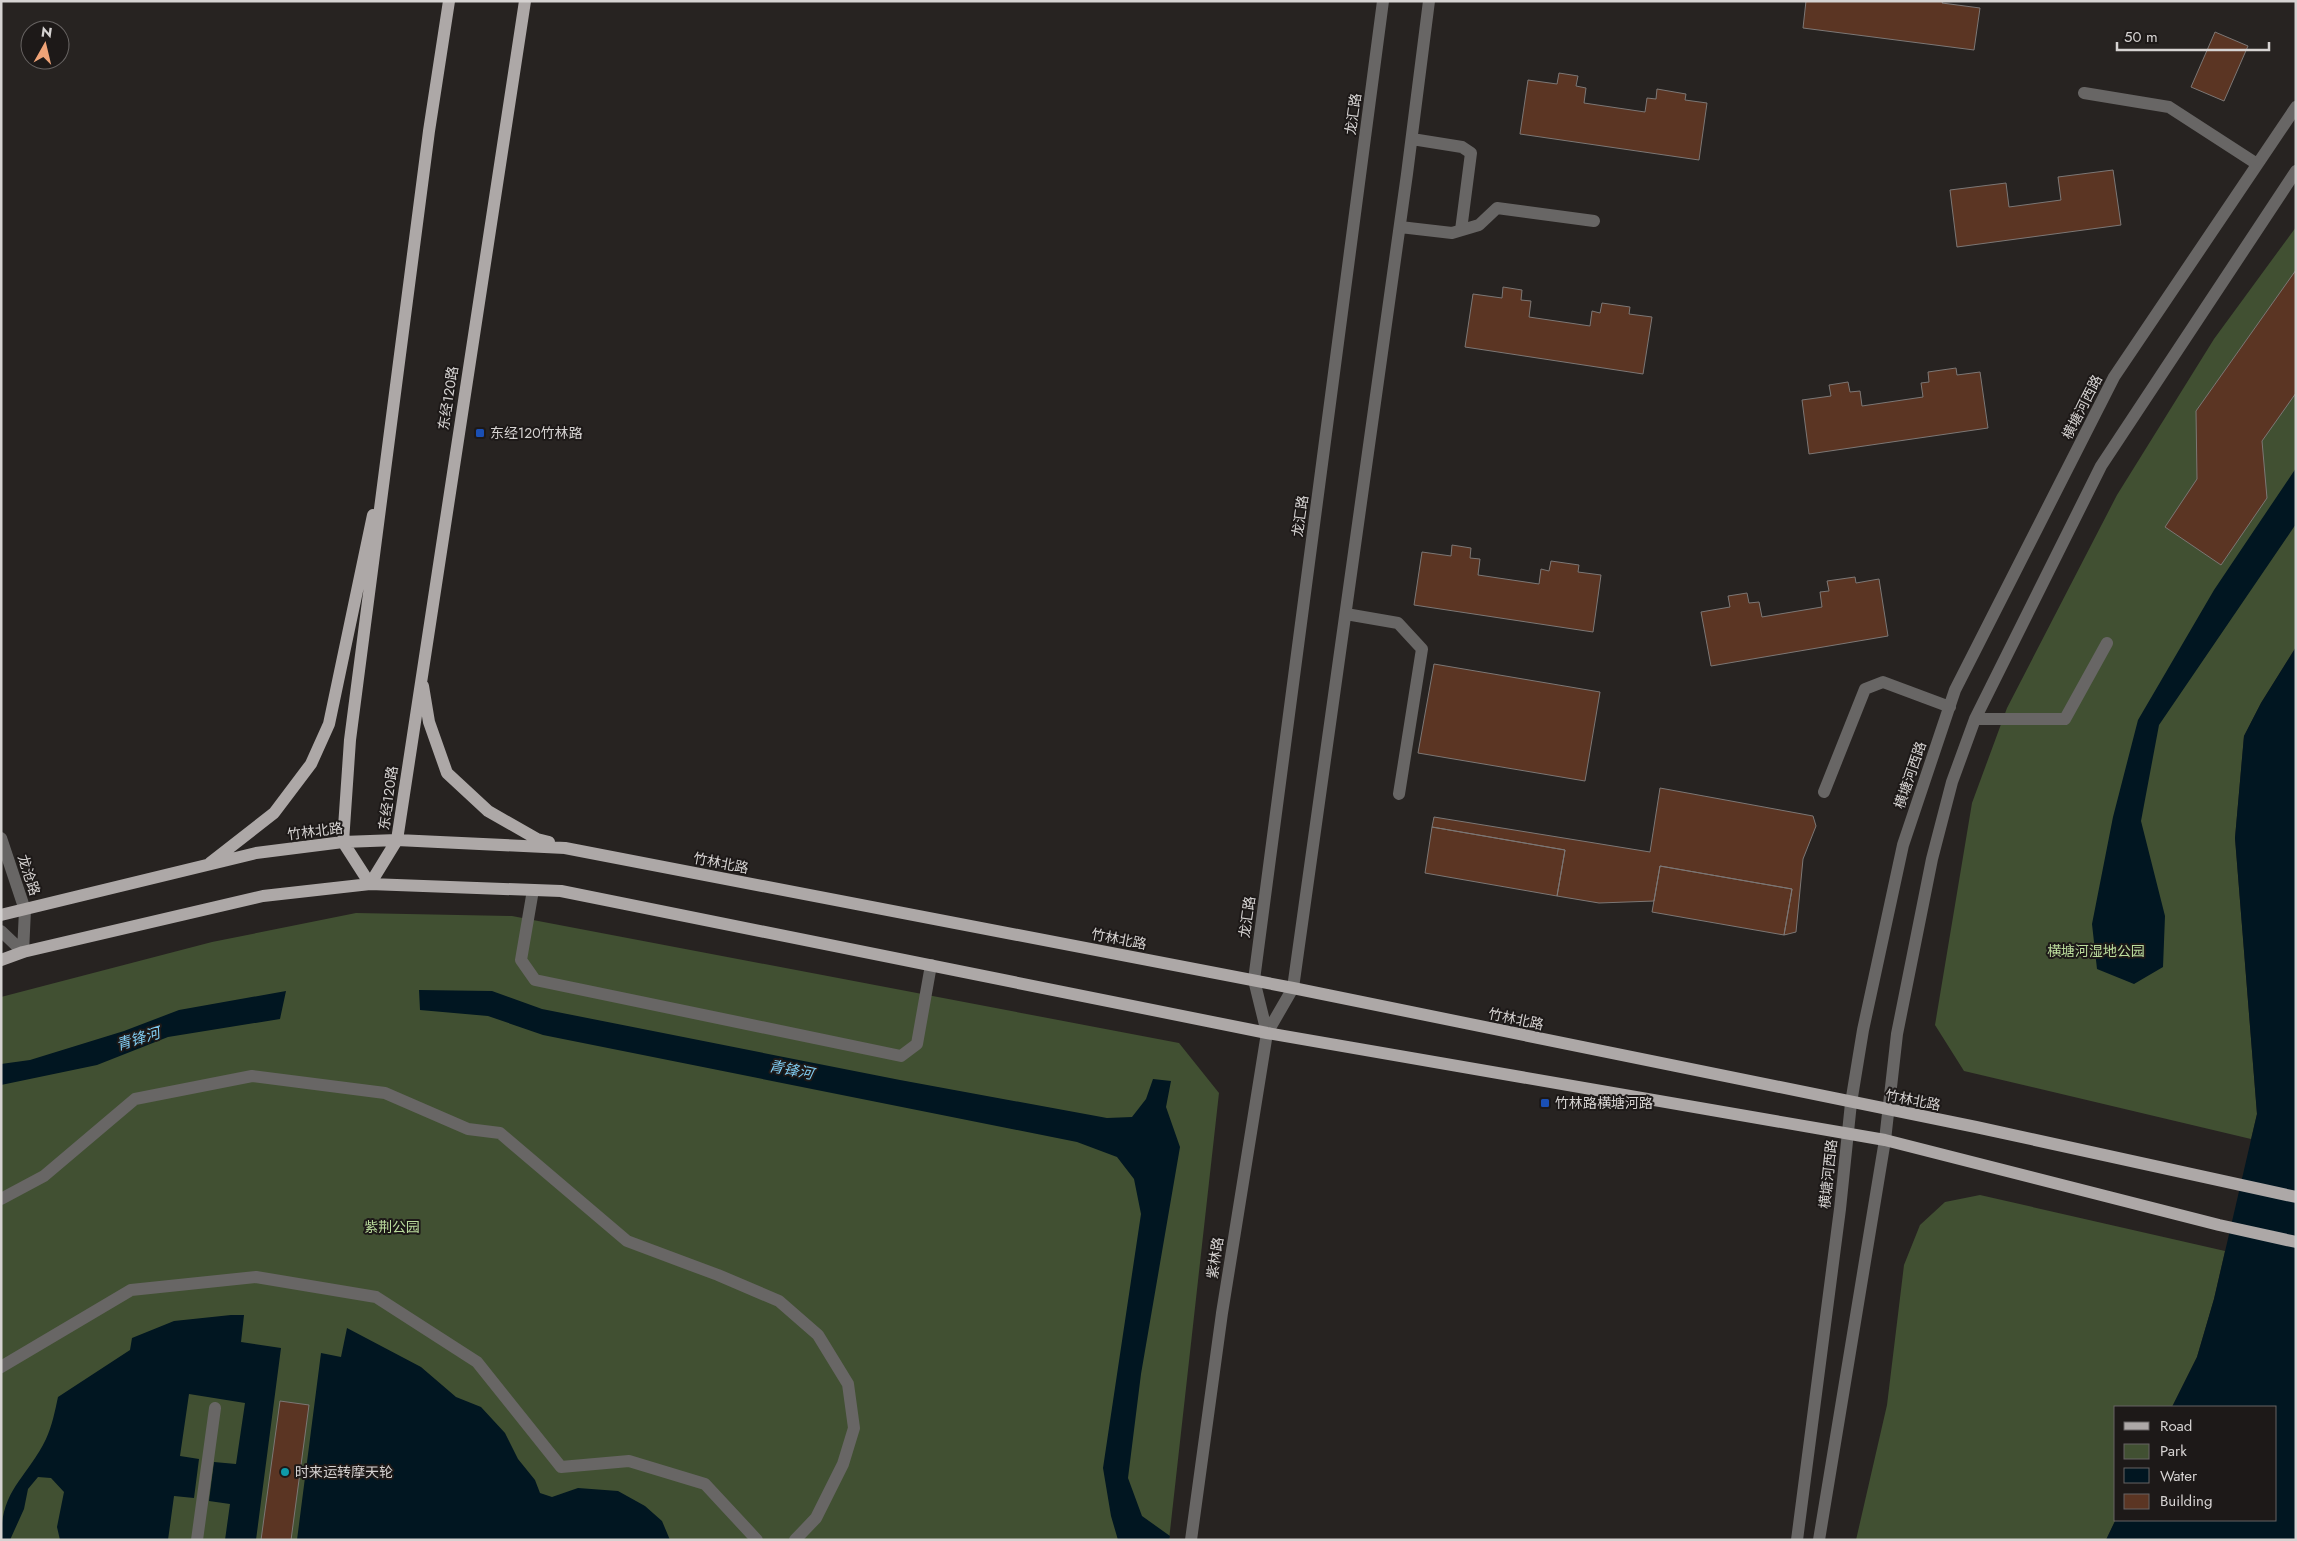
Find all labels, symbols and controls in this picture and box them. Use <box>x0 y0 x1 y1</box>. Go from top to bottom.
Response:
north arrow <box>20 20 70 70</box>
scale bar <box>2117 20 2270 52</box>
text: N <box>40 21 54 43</box>
text: 50 m <box>2124 26 2158 48</box>
street label: 龙汇路 <box>1340 92 1366 136</box>
street label: 东经120路 <box>433 364 463 432</box>
street label: 横塘河西路 <box>2057 371 2107 443</box>
place label: 东经120竹林路 <box>490 423 583 443</box>
marker: 东经120竹林路 <box>474 427 486 439</box>
street label: 龙汇路 <box>1287 494 1313 538</box>
street label: 横塘河西路 <box>1889 739 1931 811</box>
street label: 东经120路 <box>374 765 402 831</box>
street label: 竹林北路 <box>286 818 344 844</box>
street label: 竹林北路 <box>692 848 750 878</box>
street label: 龙沧路 <box>13 852 45 898</box>
street label: 龙汇路 <box>1234 895 1260 939</box>
street label: 竹林北路 <box>1090 924 1148 954</box>
park label: 横塘河湿地公园 <box>2047 941 2145 961</box>
street label: 竹林北路 <box>1487 1003 1545 1035</box>
water label: 青锋河 <box>113 1021 166 1056</box>
water label: 青锋河 <box>767 1055 818 1086</box>
street label: 竹林北路 <box>1884 1085 1942 1115</box>
place label: 竹林路横塘河路 <box>1555 1093 1653 1113</box>
marker: 竹林路横塘河路 <box>1539 1097 1551 1109</box>
street label: 横塘河西路 <box>1814 1138 1842 1210</box>
park label: 紫荆公园 <box>364 1217 420 1237</box>
street label: 紫林路 <box>1202 1236 1228 1280</box>
legend <box>2114 1406 2277 1521</box>
text: Road <box>2160 1415 2192 1437</box>
text: Park <box>2160 1440 2187 1462</box>
place label: 时来运转摩天轮 <box>295 1462 393 1482</box>
text: Water <box>2160 1465 2198 1487</box>
marker: 时来运转摩天轮 <box>279 1466 291 1478</box>
text: Building <box>2160 1490 2212 1512</box>

